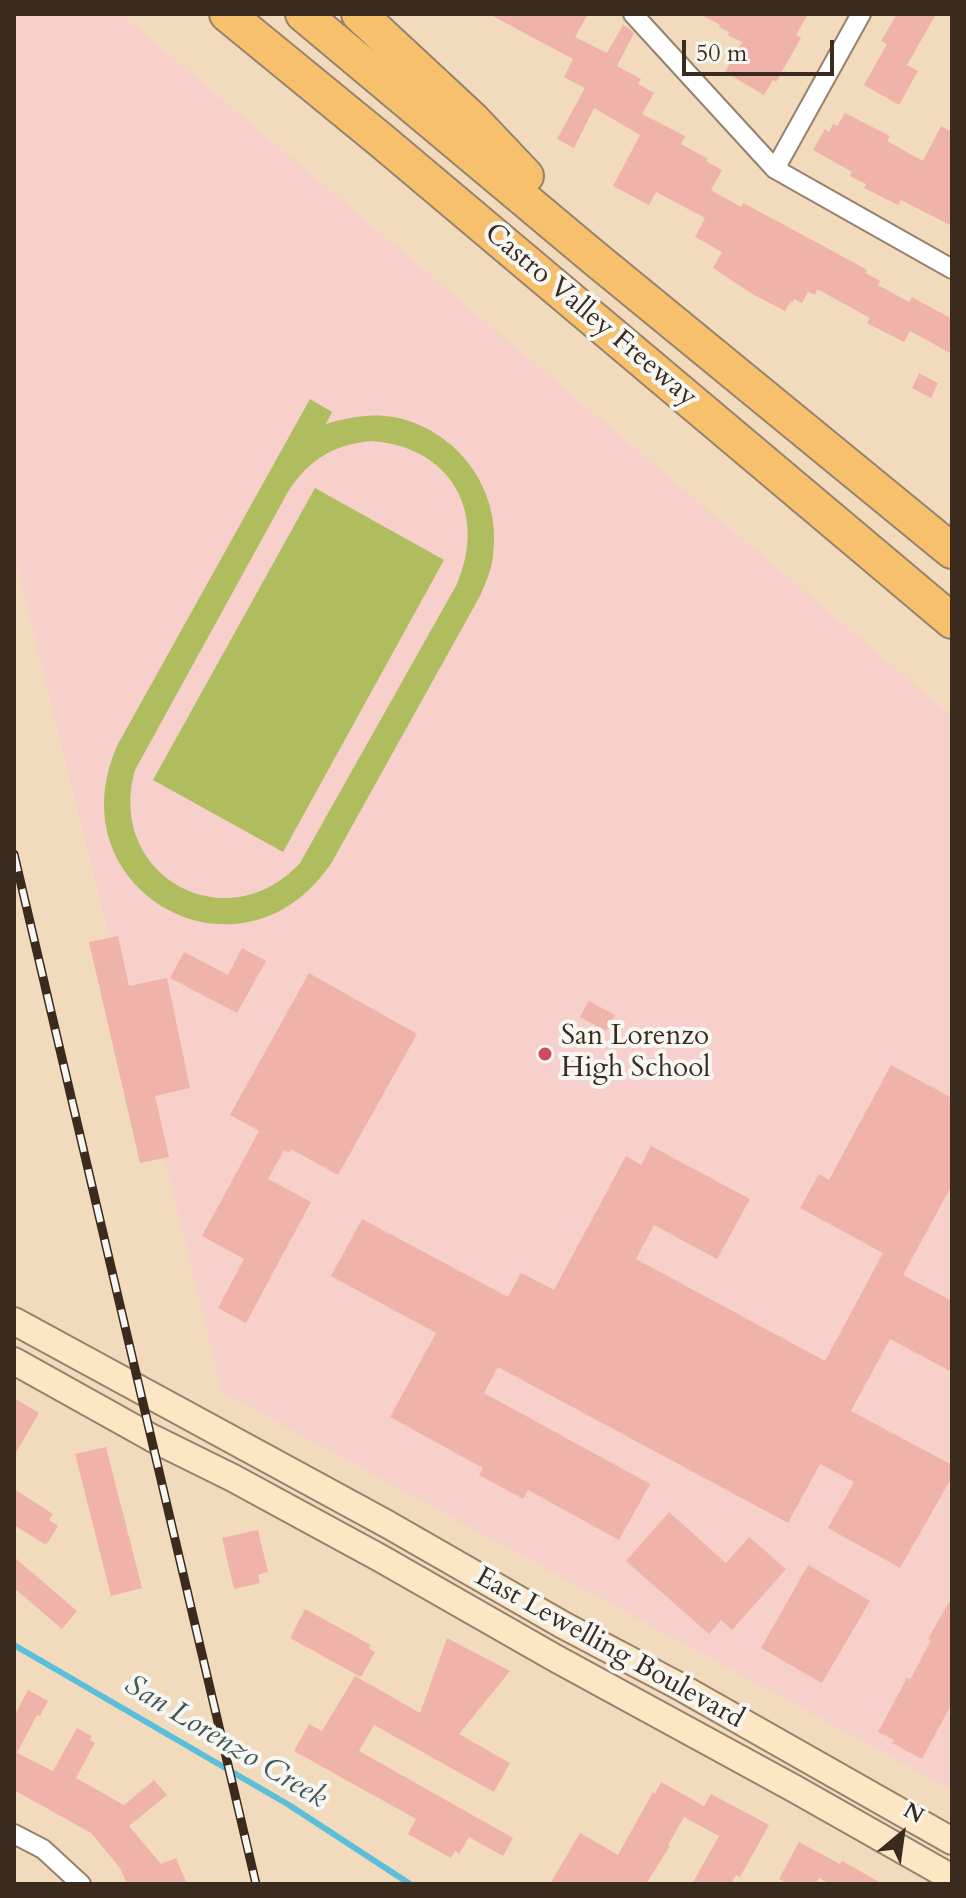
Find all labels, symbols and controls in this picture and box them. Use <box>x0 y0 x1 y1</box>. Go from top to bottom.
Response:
scale bar <box>686 24 838 74</box>
text: 50 m <box>696 37 747 70</box>
street label: Castro Valley Freeway <box>477 217 703 415</box>
place label: San Lorenzo High School <box>561 1021 710 1087</box>
marker: San Lorenzo High School <box>536 1045 554 1063</box>
street label: East Lewelling Boulevard <box>469 1561 749 1737</box>
water label: San Lorenzo Creek <box>117 1668 333 1818</box>
north arrow <box>862 1794 942 1874</box>
text: N <box>898 1795 929 1831</box>

